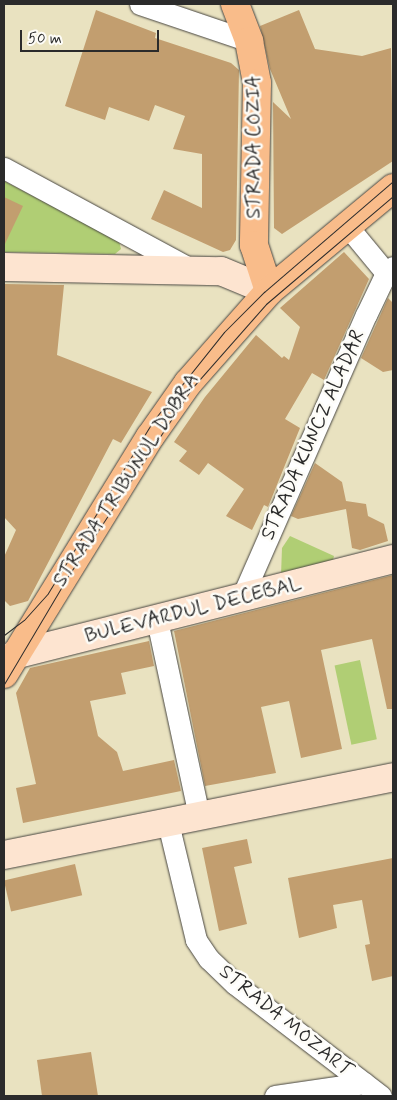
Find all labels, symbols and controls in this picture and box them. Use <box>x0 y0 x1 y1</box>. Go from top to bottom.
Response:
scale bar <box>22 20 161 52</box>
text: 50 m <box>28 29 62 49</box>
street label: STRADA COZIA <box>242 74 266 220</box>
street label: STRADA KUNCZ ALADAR <box>255 324 371 546</box>
street label: STRADA TRIBUNUL DOBRA <box>48 369 204 591</box>
street label: BULEVARDUL DECEBAL <box>82 571 304 649</box>
street label: STRADA MOZART <box>215 961 357 1081</box>

